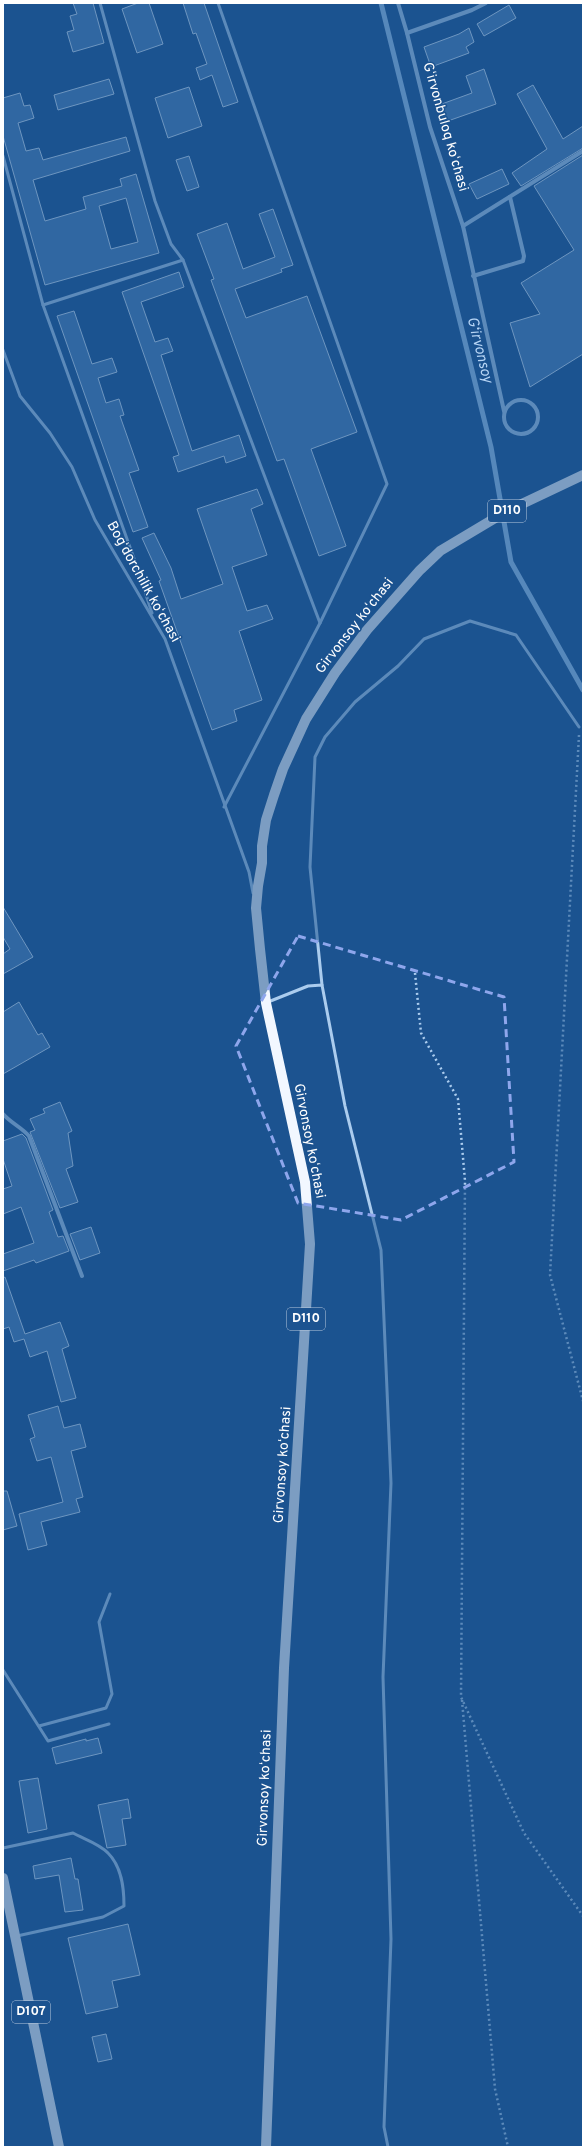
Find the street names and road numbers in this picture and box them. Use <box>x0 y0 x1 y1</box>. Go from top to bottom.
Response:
street label: Gʻirvonbuloq koʻchasi <box>418 60 472 194</box>
road number: D110 <box>488 500 526 522</box>
street label: Bogʻdorchilik koʻchasi <box>103 518 183 646</box>
street label: Girvonsoy koʻchasi <box>312 575 398 677</box>
street label: Girvonsoy koʻchasi <box>290 1082 328 1200</box>
road number: D110 <box>287 1308 325 1330</box>
street label: Girvonsoy koʻchasi <box>270 1406 296 1524</box>
street label: Girvonsoy koʻchasi <box>254 1729 276 1847</box>
road number: D107 <box>12 2001 50 2023</box>

